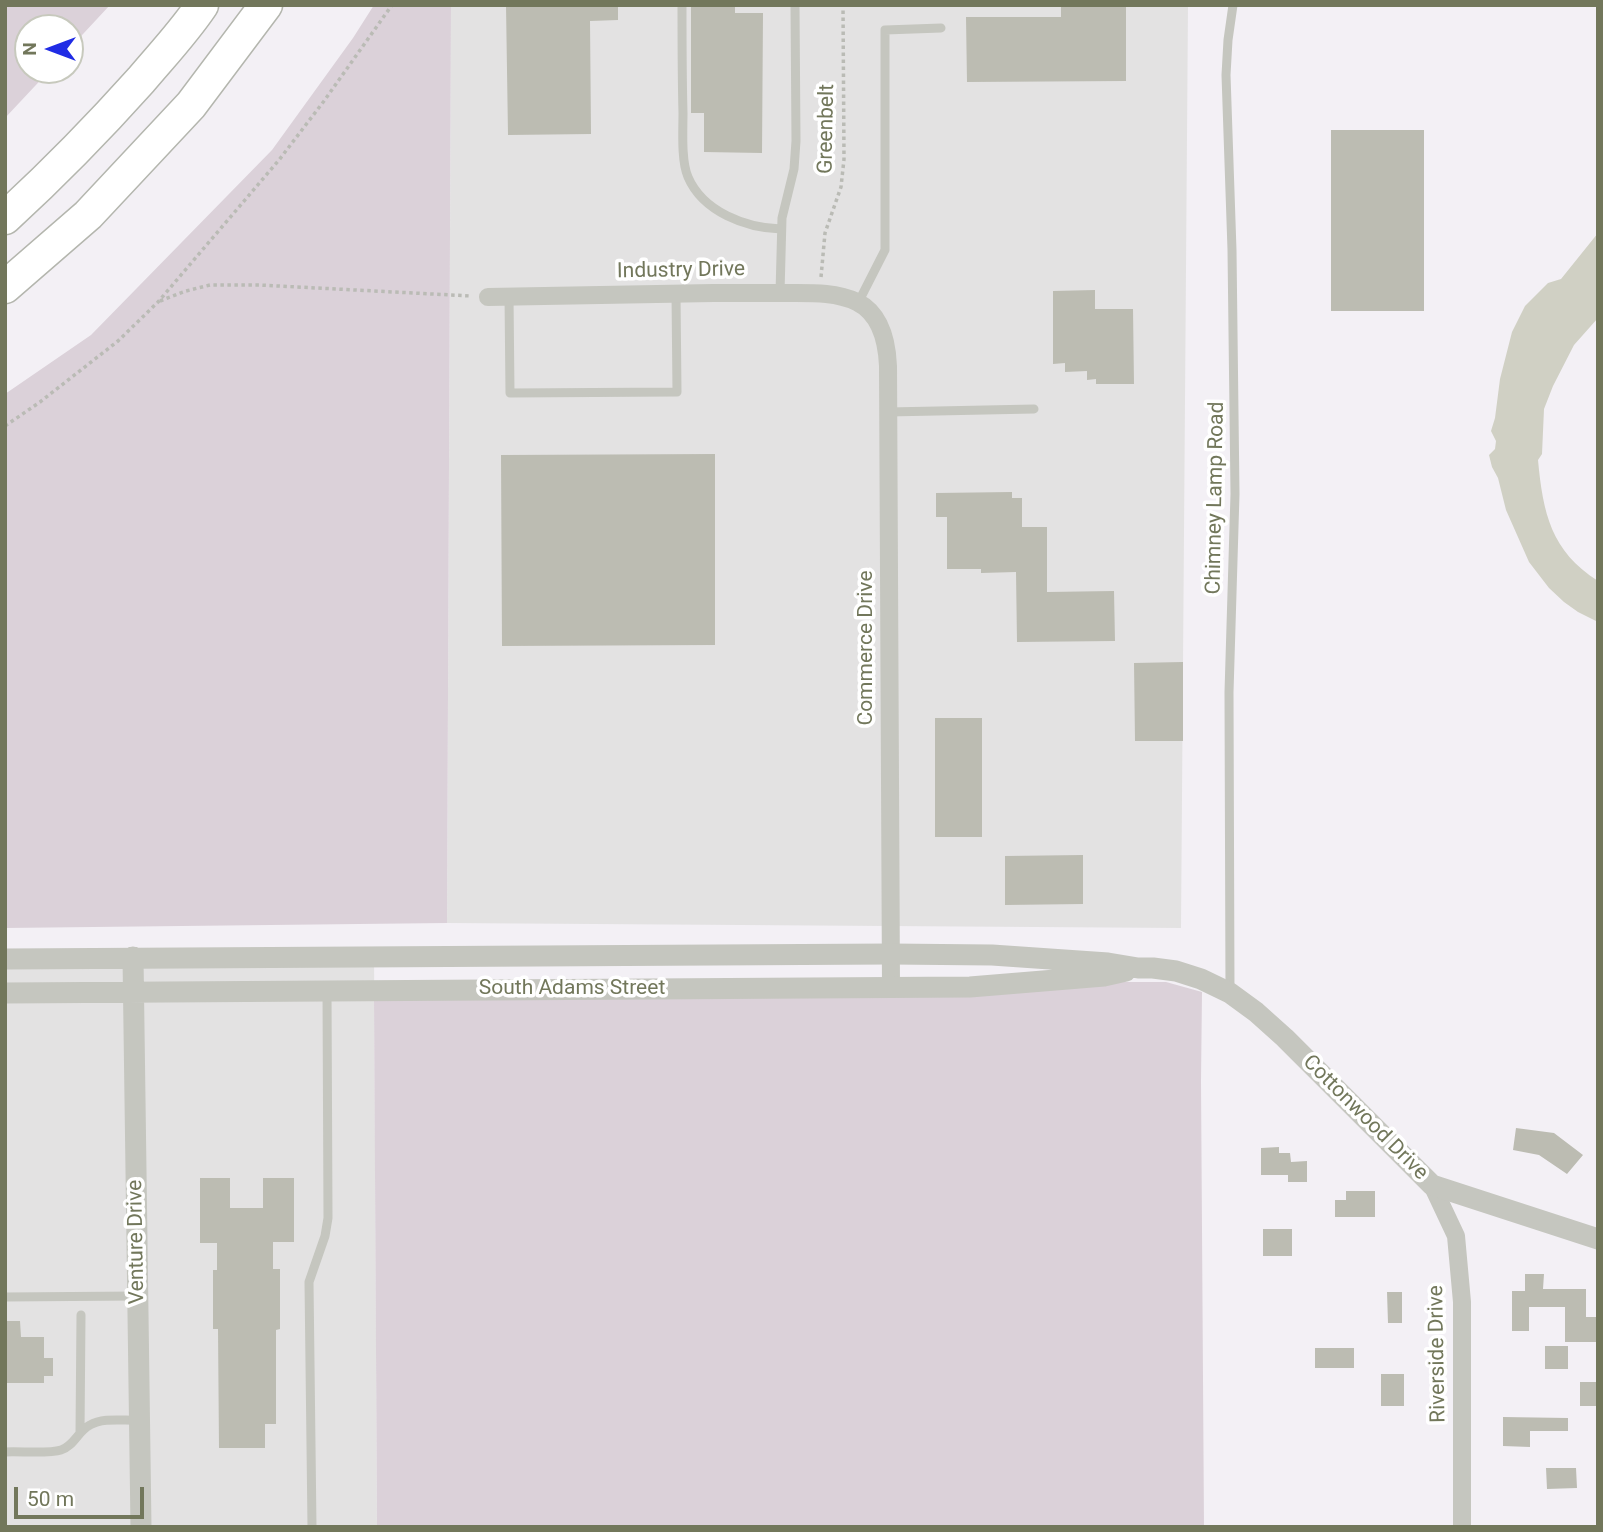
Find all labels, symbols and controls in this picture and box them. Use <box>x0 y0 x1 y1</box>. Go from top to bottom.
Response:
north arrow <box>14 14 84 84</box>
text: N <box>18 42 41 56</box>
street label: Greenbelt <box>814 84 840 174</box>
street label: Industry Drive <box>617 257 745 285</box>
street label: Chimney Lamp Road <box>1202 401 1230 595</box>
street label: Commerce Drive <box>854 570 880 726</box>
street label: South Adams Street <box>479 976 665 1002</box>
street label: Cottonwood Drive <box>1297 1050 1433 1186</box>
street label: Venture Drive <box>123 1180 151 1304</box>
street label: Riverside Drive <box>1424 1285 1452 1423</box>
scale bar <box>18 1472 147 1516</box>
text: 50 m <box>27 1487 74 1511</box>

